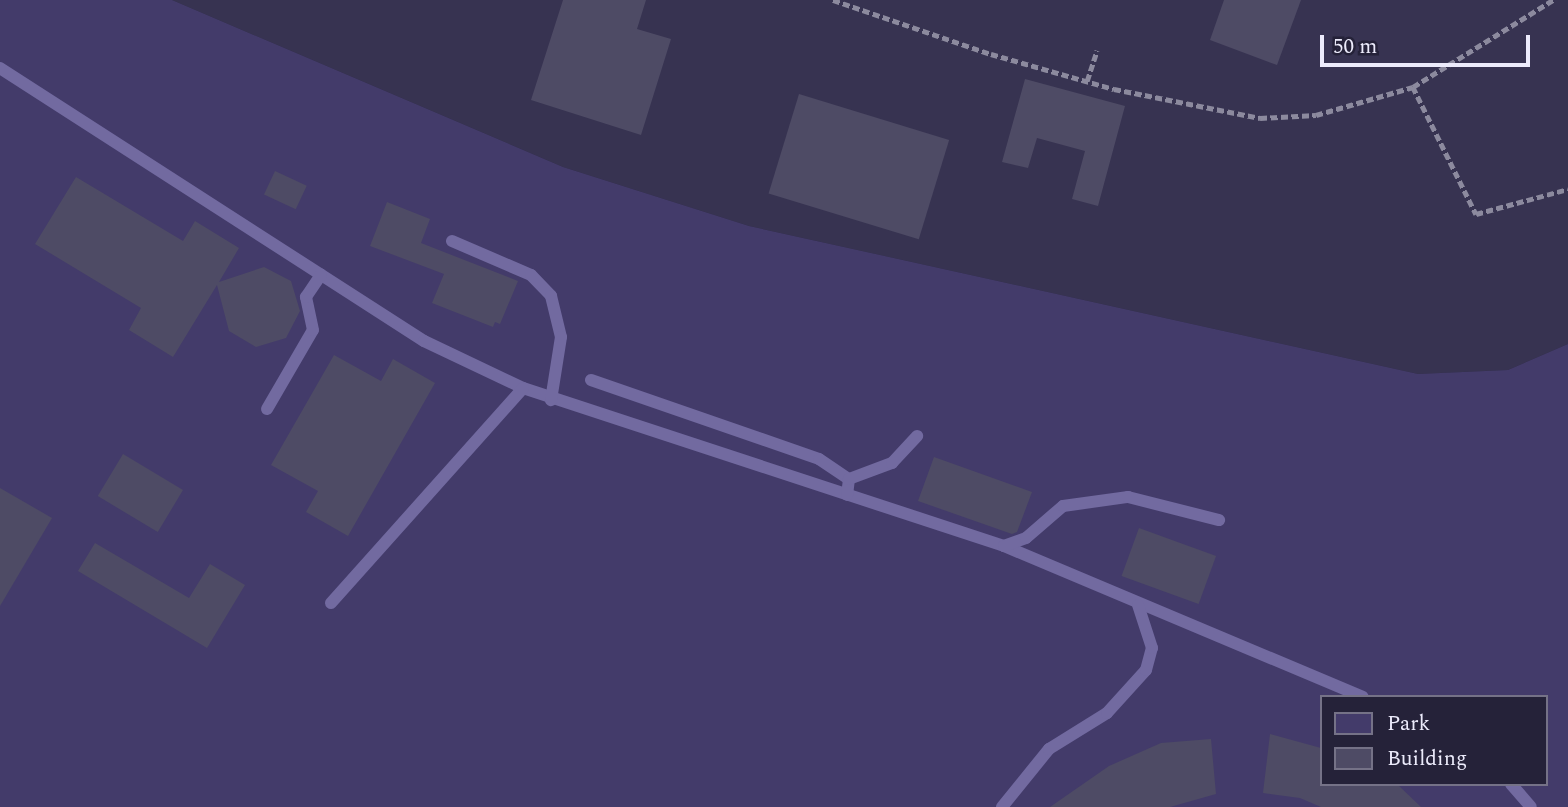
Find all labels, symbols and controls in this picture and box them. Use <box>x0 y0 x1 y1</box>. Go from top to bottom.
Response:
scale bar <box>1323 21 1533 65</box>
text: 50 m <box>1333 31 1377 63</box>
legend <box>1320 695 1547 786</box>
text: Park <box>1387 708 1430 740</box>
text: Building <box>1387 743 1467 775</box>

